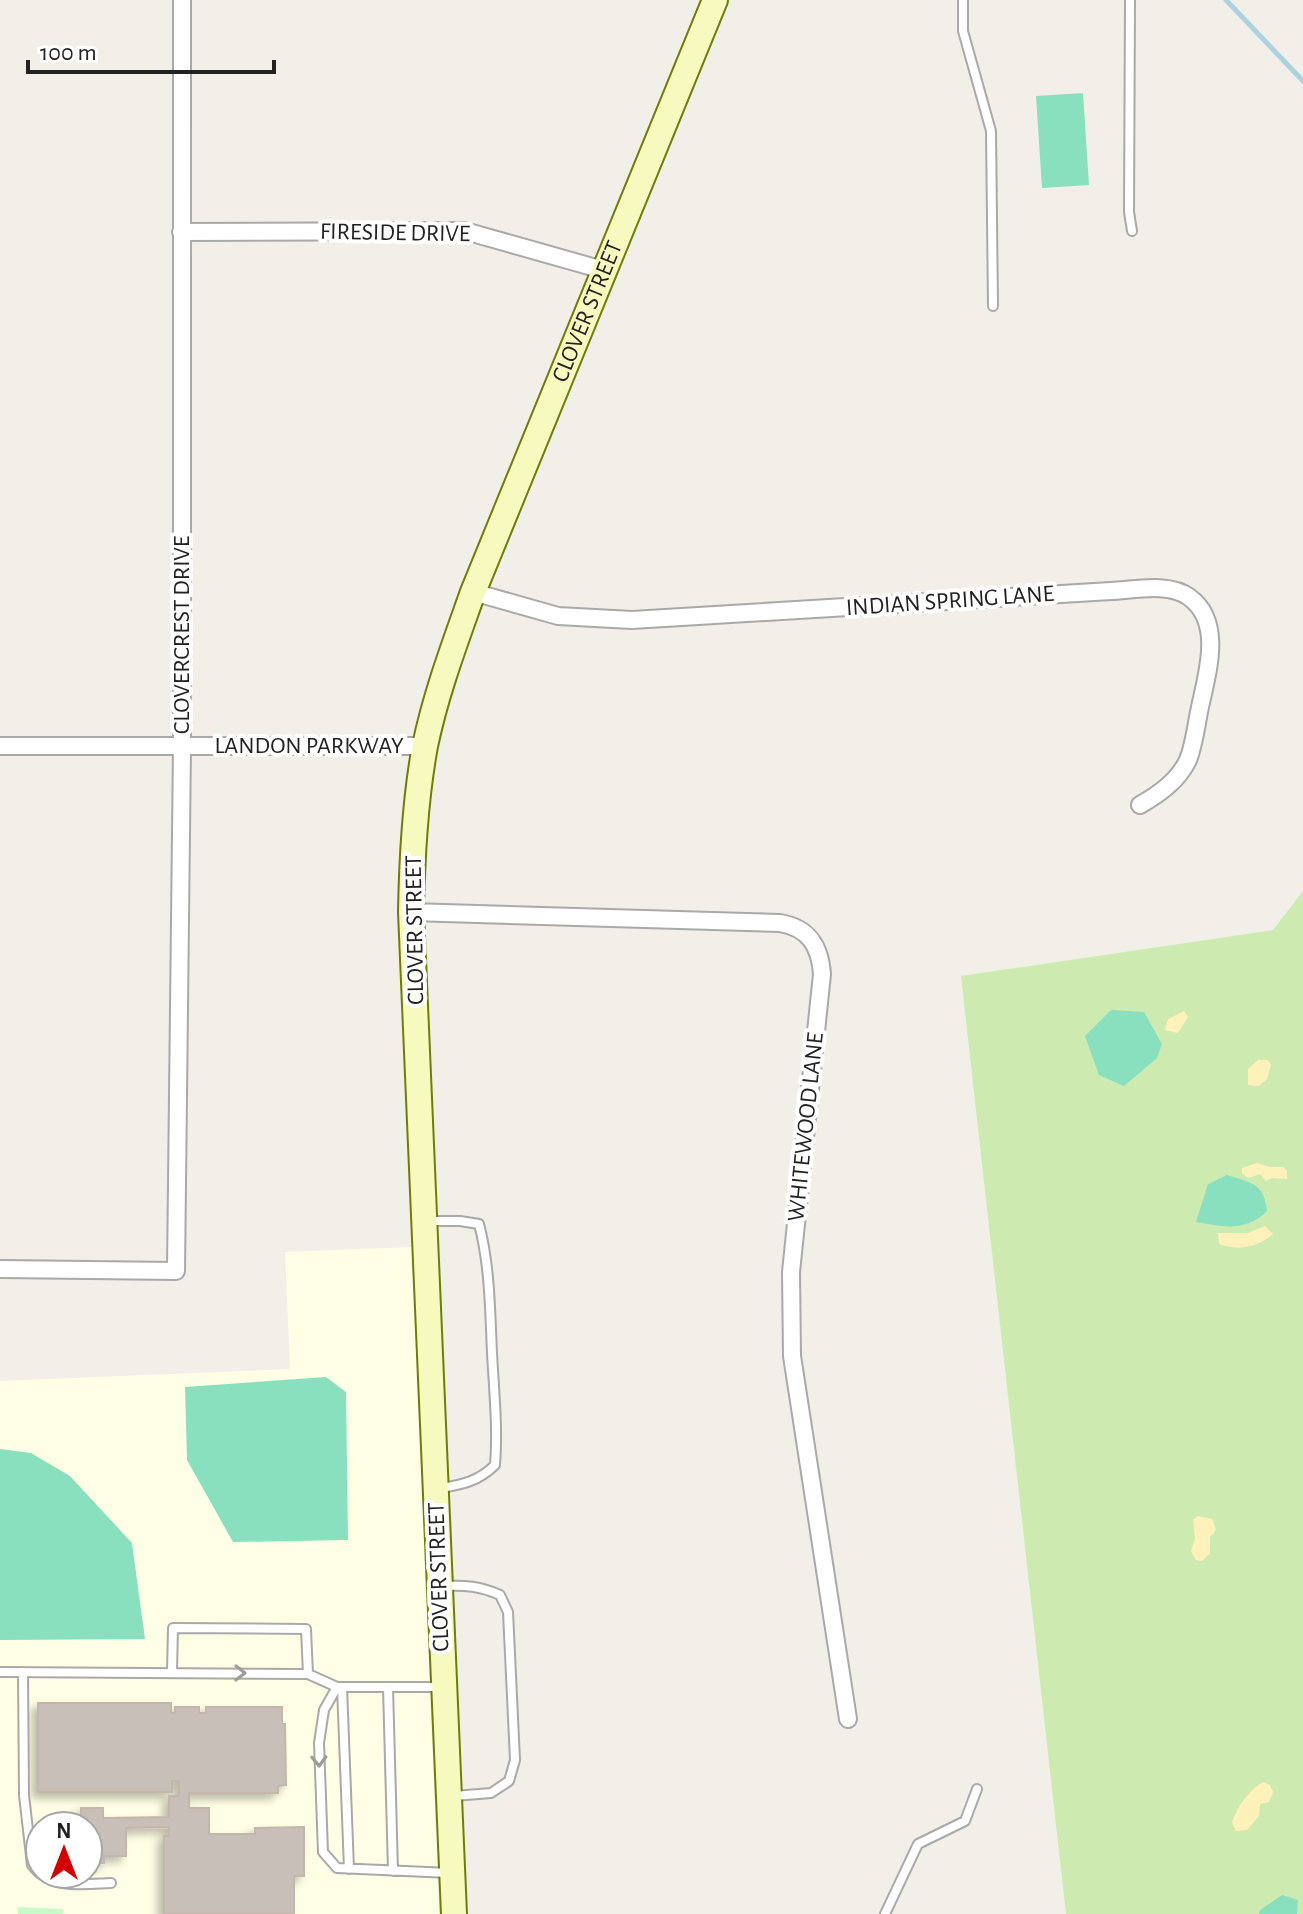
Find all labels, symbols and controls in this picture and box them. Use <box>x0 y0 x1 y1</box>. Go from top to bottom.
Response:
scale bar <box>28 24 274 74</box>
text: 100 m <box>40 41 97 65</box>
street label: FIRESIDE DRIVE <box>320 220 471 246</box>
street label: CLOVER STREET <box>548 238 627 386</box>
street label: CLOVERCREST DRIVE <box>170 535 194 734</box>
street label: INDIAN SPRING LANE <box>845 582 1055 620</box>
street label: LANDON PARKWAY <box>214 734 404 758</box>
street label: CLOVER STREET <box>402 855 428 1005</box>
street label: WHITEWOOD LANE <box>784 1031 828 1223</box>
street label: CLOVER STREET <box>424 1502 454 1652</box>
one-way arrow <box>234 1664 247 1682</box>
one-way arrow <box>311 1755 328 1768</box>
north arrow <box>24 1810 104 1890</box>
text: N <box>56 1820 72 1842</box>

